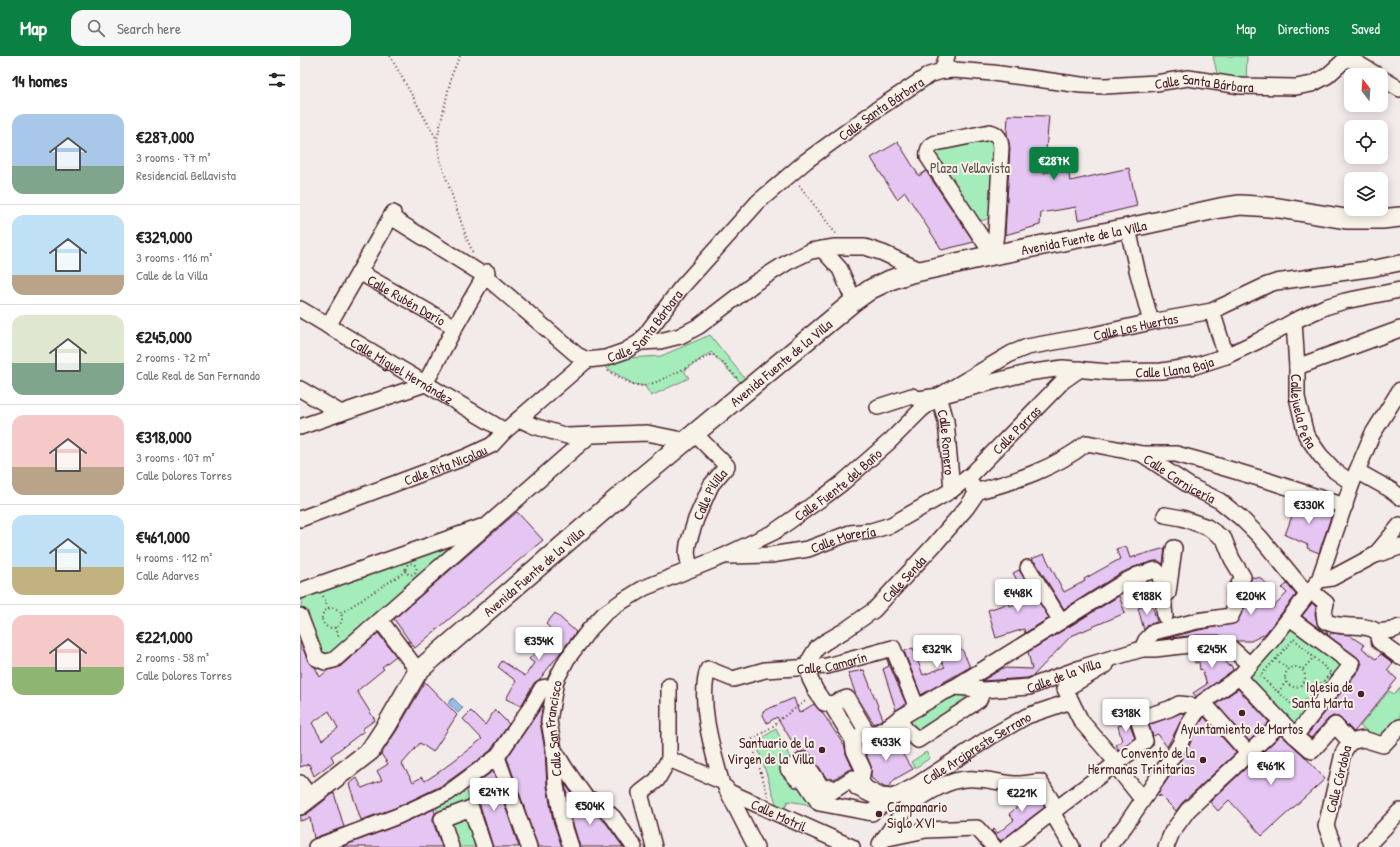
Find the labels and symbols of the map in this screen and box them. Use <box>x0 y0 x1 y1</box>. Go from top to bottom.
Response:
street label: Calle Santa Bárbara <box>1153 68 1254 96</box>
north arrow <box>1344 68 1388 112</box>
street label: Calle Santa Bárbara <box>834 72 927 144</box>
pin: €287K <box>1026 147 1082 181</box>
park label: Plaza Vellavista <box>930 158 1011 177</box>
street label: Avenida Fuente de la Villa <box>1019 215 1149 259</box>
street label: Calle Rubén Darío <box>364 269 450 329</box>
street label: Calle Santa Bárbara <box>604 285 686 366</box>
street label: Calle Las Huertas <box>1091 308 1179 344</box>
street label: Avenida Fuente de la Villa <box>725 314 836 410</box>
street label: Calle Miguel Hernández <box>347 332 457 408</box>
street label: Calle Llana Baja <box>1135 351 1216 381</box>
street label: Callejuela Peña <box>1287 374 1322 452</box>
street label: Calle Parras <box>987 400 1044 458</box>
street label: Calle Romero <box>934 407 960 476</box>
street label: Calle Rita Nicolau <box>401 439 490 489</box>
street label: Calle Fuente del Baño <box>790 443 886 525</box>
street label: Calle Carnicería <box>1140 449 1220 507</box>
street label: Calle Pililla <box>687 464 731 523</box>
pin: €330K <box>1281 491 1337 525</box>
street label: Calle Morería <box>807 521 878 557</box>
street label: Avenida Fuente de la Villa <box>479 522 588 620</box>
street label: Calle Senda <box>877 551 930 606</box>
pin: €448K <box>990 579 1046 613</box>
pin: €188K <box>1119 582 1175 616</box>
pin: €204K <box>1223 582 1279 616</box>
pin: €354K <box>511 627 567 661</box>
pin: €329K <box>909 635 965 669</box>
pin: €245K <box>1184 635 1240 669</box>
street label: Calle Camarín <box>796 646 869 677</box>
street label: Calle de la Villa <box>1024 653 1103 697</box>
place label: Iglesia de Santa Marta <box>1292 677 1354 712</box>
street label: Calle San Francisco <box>539 679 565 777</box>
marker: Iglesia de Santa Marta <box>1356 689 1366 699</box>
pin: €318K <box>1098 699 1154 733</box>
street label: Calle Arcipreste Serrano <box>918 706 1033 788</box>
marker: Ayuntamiento de Martos <box>1237 708 1247 718</box>
place label: Ayuntamiento de Martos <box>1181 719 1303 739</box>
pin: €433K <box>858 728 914 762</box>
place label: Santuario de la Virgen de la Villa <box>727 733 815 769</box>
place label: Convento de la Hermanas Trinitarias <box>1088 743 1195 778</box>
street label: Calle Córdoba <box>1320 743 1356 815</box>
marker: Santuario de la Virgen de la Villa <box>817 745 827 755</box>
pin: €461K <box>1243 752 1299 786</box>
marker: Convento de la Hermanas Trinitarias <box>1198 755 1208 765</box>
pin: €247K <box>466 778 522 812</box>
pin: €221K <box>994 779 1050 813</box>
pin: €504K <box>562 792 618 826</box>
street label: Calle Motril <box>748 794 810 835</box>
place label: Campanario Siglo XVI <box>887 797 948 833</box>
marker: Campanario Siglo XVI <box>874 809 884 819</box>

